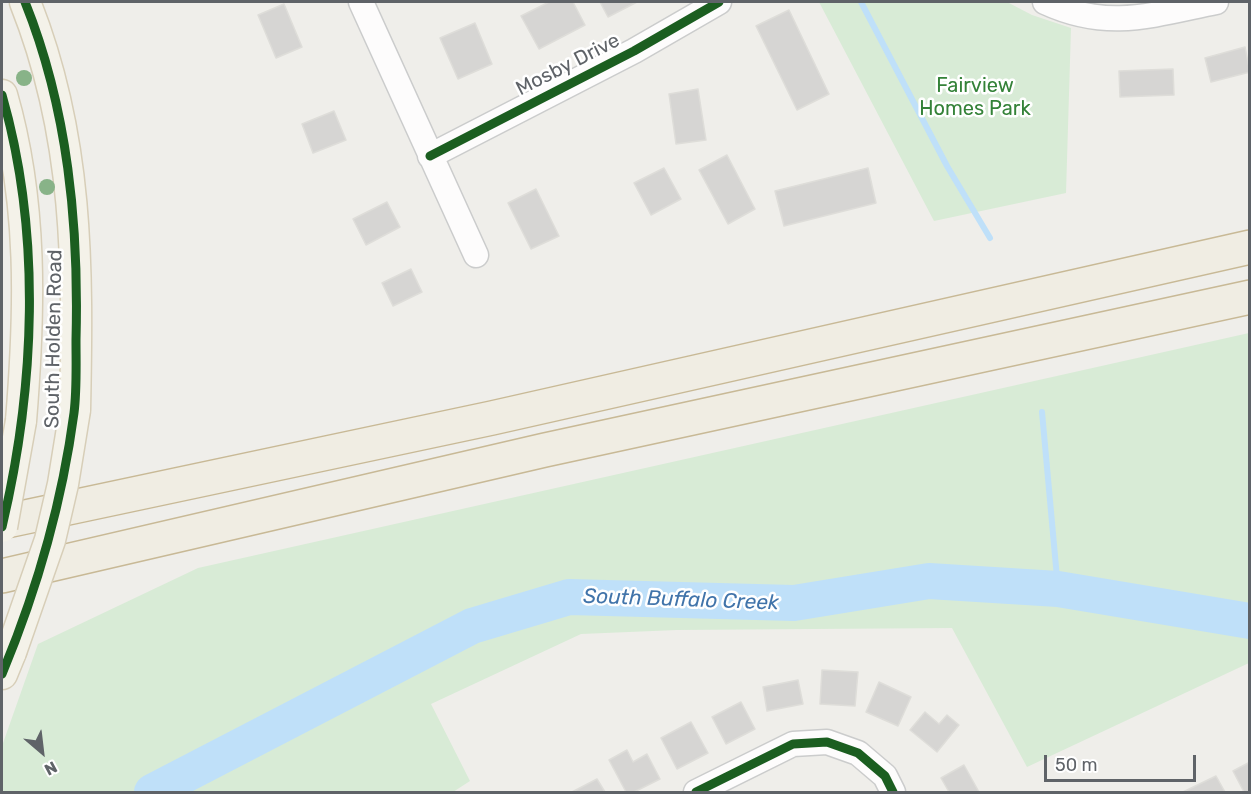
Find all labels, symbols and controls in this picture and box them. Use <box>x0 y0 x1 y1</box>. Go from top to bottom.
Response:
street label: Mosby Drive <box>512 29 624 101</box>
park label: Fairview Homes Park <box>919 74 1031 121</box>
street label: South Holden Road <box>40 249 68 429</box>
water label: South Buffalo Creek <box>583 584 779 616</box>
north arrow <box>12 722 72 782</box>
scale bar <box>1047 743 1198 781</box>
text: 50 m <box>1055 754 1098 776</box>
text: N <box>41 757 60 779</box>

